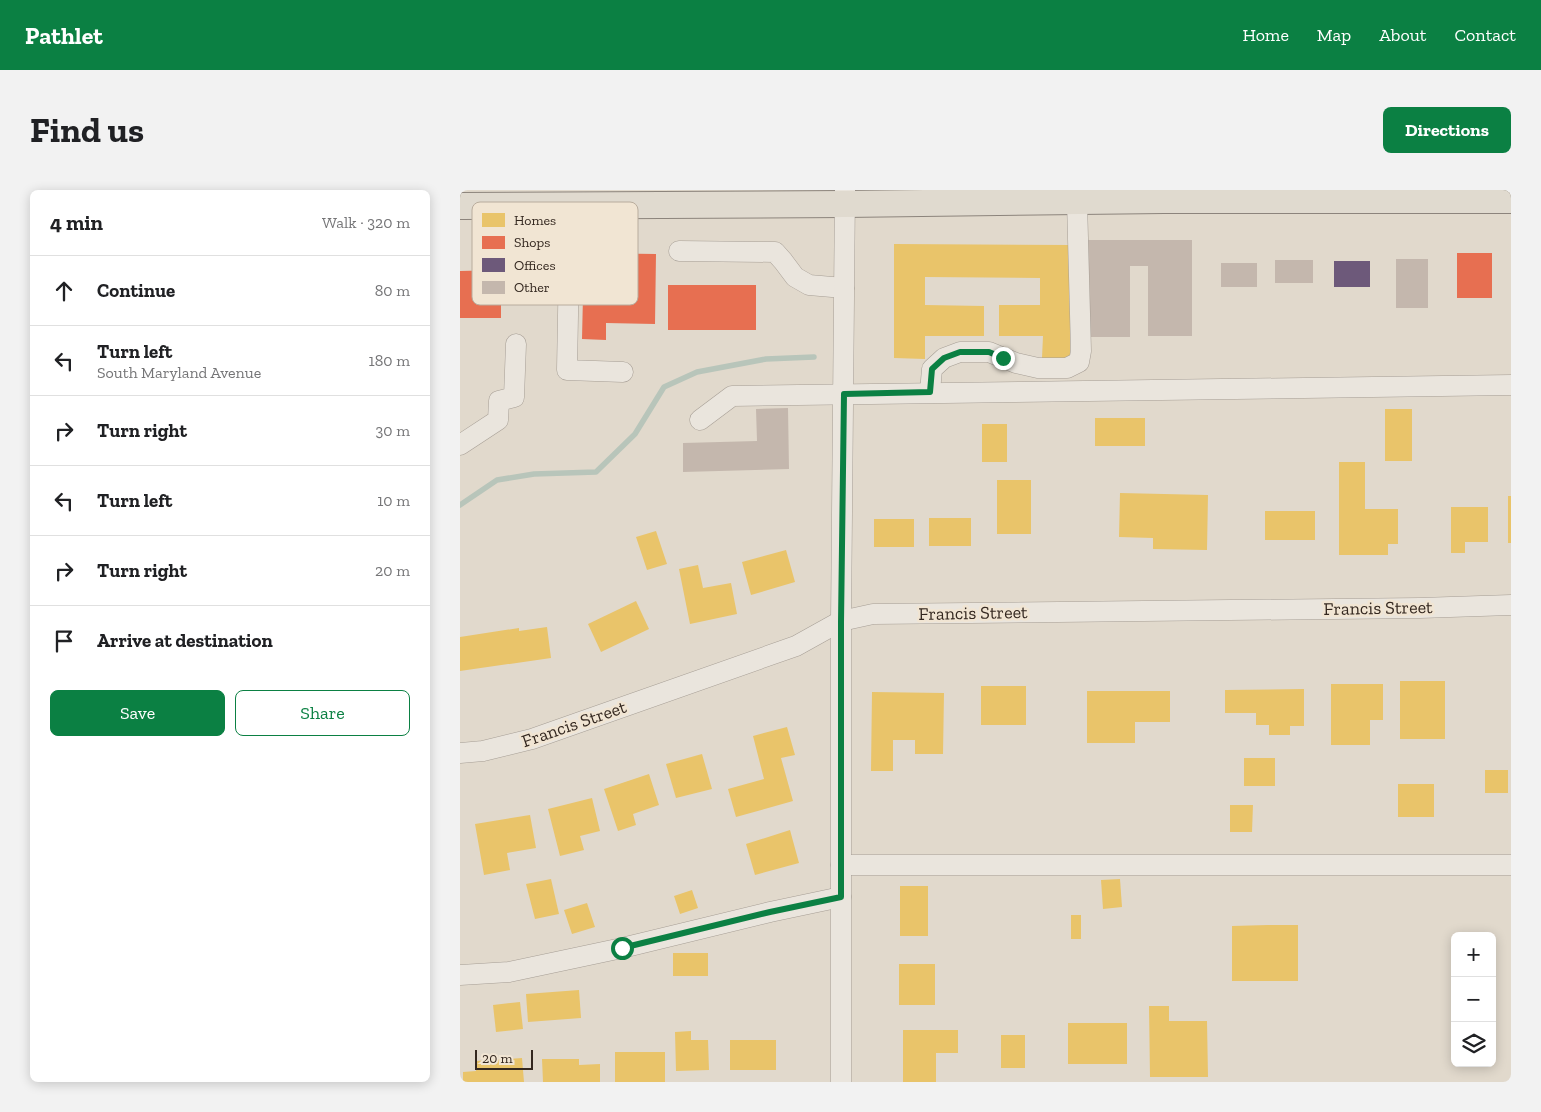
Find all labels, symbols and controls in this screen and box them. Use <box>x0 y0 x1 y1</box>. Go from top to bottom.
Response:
text: Pathlet <box>25 21 103 50</box>
text: Home <box>1242 24 1289 46</box>
text: Map <box>1317 24 1351 46</box>
text: About <box>1379 24 1426 46</box>
text: Contact <box>1454 24 1516 46</box>
button: Directions <box>1383 107 1511 153</box>
text: Find us <box>30 109 144 151</box>
legend <box>472 202 638 305</box>
text: 4 min <box>50 210 103 235</box>
text: Homes <box>514 212 556 229</box>
text: Walk · 320 m <box>322 213 410 232</box>
text: Shops <box>514 234 550 251</box>
text: Offices <box>514 257 556 274</box>
icon: ahead <box>50 277 78 305</box>
text: Continue <box>97 279 175 302</box>
text: Other <box>514 279 550 296</box>
text: 80 m <box>375 281 410 300</box>
text: Turn left <box>97 340 172 363</box>
icon: left <box>50 347 78 375</box>
route end <box>992 347 1015 370</box>
text: 180 m <box>369 351 410 370</box>
text: South Maryland Avenue <box>97 363 261 382</box>
icon: right <box>50 417 78 445</box>
text: Turn right <box>97 419 187 442</box>
text: 30 m <box>376 421 410 440</box>
icon: left <box>50 487 78 515</box>
text: Turn left <box>97 489 172 512</box>
text: 10 m <box>377 491 410 510</box>
icon: right <box>50 557 78 585</box>
text: Turn right <box>97 559 187 582</box>
text: 20 m <box>375 561 410 580</box>
street label: Francis Street <box>1323 596 1433 620</box>
street label: Francis Street <box>918 601 1028 625</box>
icon: arrive <box>50 627 78 655</box>
text: Arrive at destination <box>97 629 273 652</box>
button: Save <box>50 690 225 736</box>
button: Share <box>235 690 410 736</box>
street label: Francis Street <box>519 696 630 752</box>
map controls <box>1451 932 1496 1067</box>
button: + <box>1451 932 1496 977</box>
route start <box>611 937 634 960</box>
button: − <box>1451 977 1496 1022</box>
button: layers <box>1451 1022 1496 1067</box>
scale bar <box>475 1047 532 1070</box>
text: 20 m <box>482 1050 513 1067</box>

